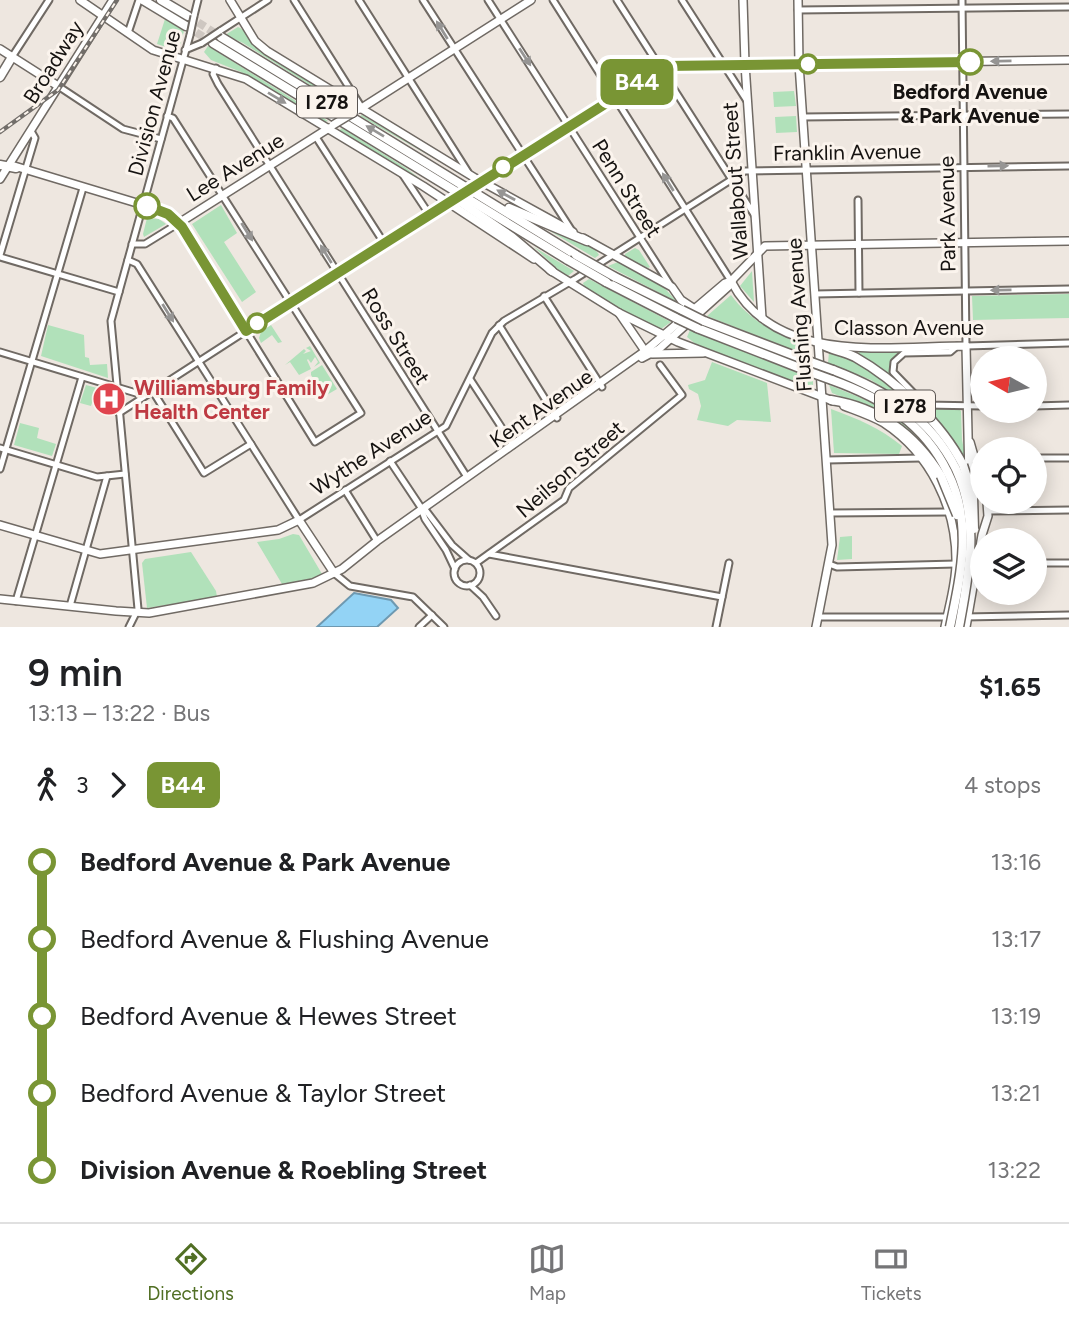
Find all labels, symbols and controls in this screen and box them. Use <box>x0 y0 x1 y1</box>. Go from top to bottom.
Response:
street label: Broadway <box>18 16 88 108</box>
one-way arrow <box>436 20 449 39</box>
street label: Division Avenue <box>123 27 185 179</box>
one-way arrow <box>518 48 531 67</box>
marker: Bedford Avenue & Park Avenue <box>957 49 983 75</box>
unlabelled marker <box>798 54 818 74</box>
one-way arrow <box>990 55 1012 67</box>
line badge: B44 <box>597 59 677 105</box>
text: B44 <box>614 67 660 96</box>
place label: Bedford Avenue & Park Avenue <box>892 79 1048 128</box>
road number: I 278 <box>297 86 357 118</box>
one-way arrow <box>268 91 287 104</box>
street label: Wallabout Street <box>717 101 753 261</box>
one-way arrow <box>366 124 385 137</box>
street label: Lee Avenue <box>182 127 288 207</box>
street label: Penn Street <box>587 134 667 242</box>
street label: Franklin Avenue <box>773 138 921 166</box>
street label: Park Avenue <box>933 156 961 272</box>
unlabelled marker <box>493 157 513 177</box>
one-way arrow <box>987 161 1009 172</box>
one-way arrow <box>662 173 675 192</box>
one-way arrow <box>496 189 516 201</box>
unlabelled marker <box>134 193 160 219</box>
one-way arrow <box>240 222 253 242</box>
street label: Flushing Avenue <box>781 237 817 393</box>
one-way arrow <box>319 245 332 264</box>
street label: Ross Street <box>357 283 435 389</box>
one-way arrow <box>990 285 1012 296</box>
one-way arrow <box>162 303 175 323</box>
unlabelled marker <box>247 313 267 333</box>
street label: Classon Avenue <box>834 315 984 340</box>
north arrow <box>970 346 1046 424</box>
map controls <box>970 346 1047 605</box>
street label: Kent Avenue <box>485 363 597 453</box>
place label: Williamsburg Family Health Center <box>134 375 330 424</box>
hospital icon: Williamsburg Family Health Center <box>90 380 128 418</box>
road number: I 278 <box>875 390 935 422</box>
street label: Wythe Avenue <box>306 404 436 500</box>
street label: Neilson Street <box>511 415 629 523</box>
button: locate <box>970 437 1047 514</box>
button: layers <box>970 528 1047 605</box>
text: 9 min <box>28 650 123 696</box>
text: $1.65 <box>979 671 1041 703</box>
text: 13:13 – 13:22 · Bus <box>28 699 210 727</box>
icon: walk <box>28 766 66 804</box>
icon: forward <box>99 766 137 804</box>
text: B44 <box>161 770 206 799</box>
text: 3 <box>76 771 89 799</box>
text: 4 stops <box>964 771 1041 799</box>
text: Bedford Avenue & Park Avenue <box>80 846 451 878</box>
text: 13:16 <box>991 848 1041 876</box>
text: Bedford Avenue & Flushing Avenue <box>80 923 489 955</box>
text: 13:17 <box>991 925 1041 953</box>
text: Bedford Avenue & Hewes Street <box>80 1000 457 1032</box>
text: 13:19 <box>991 1002 1041 1030</box>
text: Bedford Avenue & Taylor Street <box>80 1077 446 1109</box>
text: 13:21 <box>991 1079 1041 1107</box>
text: Division Avenue & Roebling Street <box>80 1154 487 1186</box>
text: 13:22 <box>987 1156 1041 1184</box>
tab: Directions <box>147 1240 234 1305</box>
tab: Map <box>528 1240 566 1305</box>
tab: Tickets <box>861 1240 922 1305</box>

